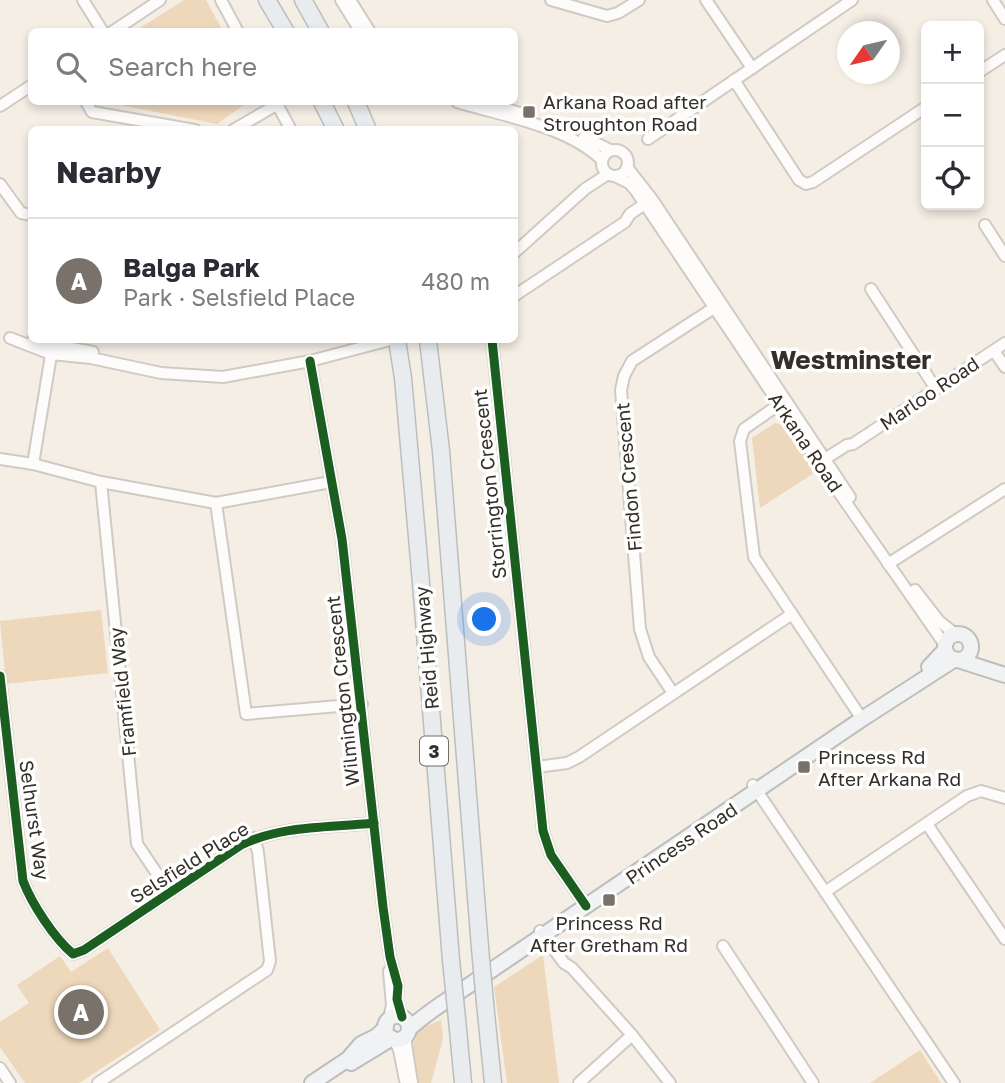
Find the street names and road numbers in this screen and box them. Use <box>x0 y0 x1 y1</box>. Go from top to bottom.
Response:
street label: Marloo Road <box>875 351 983 435</box>
street label: Storrington Crescent <box>468 388 510 580</box>
street label: Arkana Road <box>764 388 848 496</box>
street label: Findon Crescent <box>610 402 646 552</box>
street label: Reid Highway <box>409 585 443 711</box>
street label: Wilmington Crescent <box>321 594 363 788</box>
street label: Framfield Way <box>104 626 140 758</box>
road number: 3 <box>420 736 448 766</box>
street label: Selhurst Way <box>15 759 55 882</box>
street label: Princess Road <box>621 797 741 889</box>
street label: Selsfield Place <box>126 816 252 908</box>

